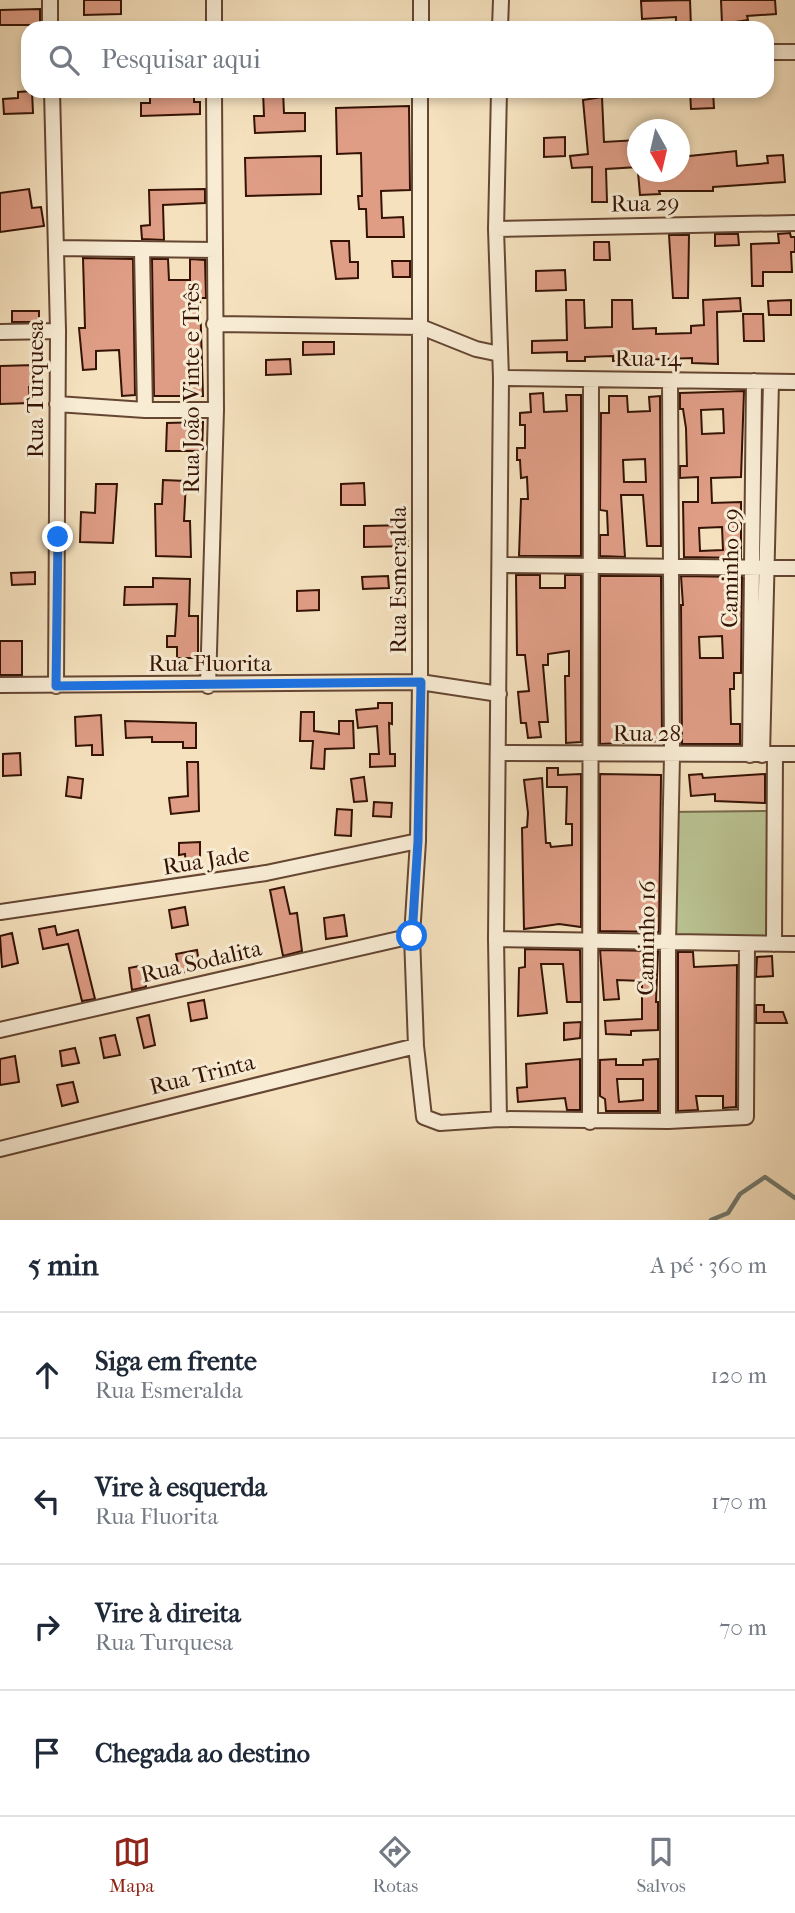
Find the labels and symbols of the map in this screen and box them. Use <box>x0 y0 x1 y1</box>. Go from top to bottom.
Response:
north arrow <box>627 119 690 182</box>
street label: Rua 29 <box>610 189 680 218</box>
street label: Rua João Vinte e Três <box>178 282 205 494</box>
street label: Rua Turquesa <box>22 320 49 458</box>
street label: Rua 14 <box>615 345 683 372</box>
street label: Rua Esmeralda <box>385 506 412 654</box>
street label: Caminho 09 <box>716 508 745 628</box>
route end <box>42 521 73 552</box>
street label: Rua Fluorita <box>148 650 272 677</box>
street label: Rua 28 <box>613 720 681 747</box>
street label: Rua Jade <box>161 840 251 881</box>
street label: Caminho 16 <box>632 880 661 996</box>
route start <box>396 920 427 951</box>
street label: Rua Sodalita <box>138 934 265 989</box>
street label: Rua Trinta <box>147 1048 258 1101</box>

